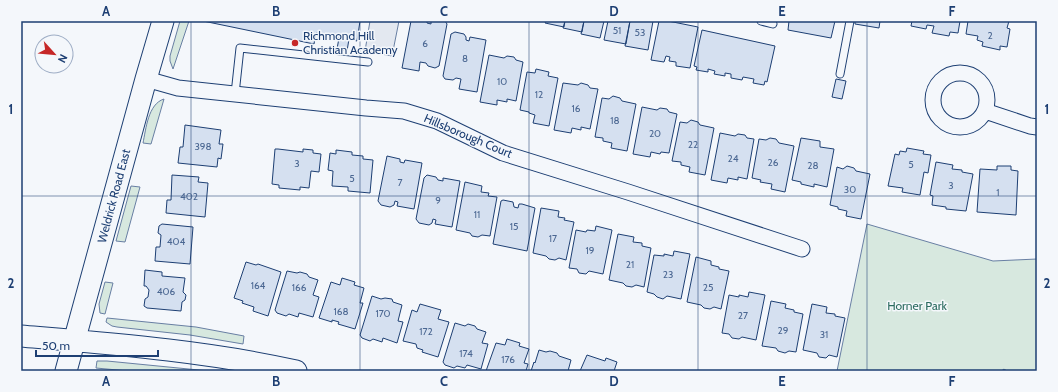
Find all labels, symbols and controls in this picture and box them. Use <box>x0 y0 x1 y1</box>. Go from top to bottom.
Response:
text: A <box>102 3 111 19</box>
text: B <box>272 3 280 19</box>
text: C <box>440 3 448 19</box>
text: D <box>609 3 619 19</box>
text: E <box>778 3 786 19</box>
text: F <box>949 3 956 19</box>
house number: 51 <box>613 24 621 37</box>
house number: 53 <box>635 26 645 39</box>
place label: Richmond Hill Christian Academy <box>303 28 398 57</box>
house number: 2 <box>987 29 993 42</box>
north arrow <box>34 34 74 74</box>
house number: 6 <box>422 37 428 50</box>
marker: Richmond Hill Christian Academy <box>290 38 300 48</box>
text: N <box>55 52 71 65</box>
house number: 8 <box>462 52 468 65</box>
house number: 10 <box>497 75 507 88</box>
house number: 12 <box>535 88 543 101</box>
text: 1 <box>9 101 13 117</box>
text: 1 <box>1045 101 1049 117</box>
house number: 16 <box>572 102 581 115</box>
street label: Hillsborough Court <box>422 110 515 161</box>
house number: 18 <box>610 114 620 127</box>
house number: 20 <box>649 127 661 140</box>
house number: 22 <box>688 138 698 151</box>
house number: 398 <box>194 140 212 153</box>
street label: Weldrick Road East <box>94 147 133 244</box>
house number: 24 <box>727 152 739 165</box>
house number: 26 <box>768 156 779 169</box>
house number: 3 <box>294 157 300 170</box>
house number: 5 <box>908 158 914 171</box>
house number: 28 <box>807 159 819 172</box>
house number: 5 <box>349 172 355 185</box>
house number: 7 <box>397 176 403 189</box>
house number: 3 <box>948 179 954 192</box>
house number: 30 <box>844 183 856 196</box>
house number: 1 <box>996 186 1000 199</box>
house number: 402 <box>180 190 198 203</box>
house number: 9 <box>435 194 441 207</box>
house number: 11 <box>474 208 480 221</box>
house number: 15 <box>510 220 518 233</box>
house number: 17 <box>549 232 557 245</box>
house number: 404 <box>167 235 185 248</box>
house number: 19 <box>586 244 595 257</box>
house number: 21 <box>626 258 634 271</box>
house number: 23 <box>663 268 673 281</box>
text: 2 <box>8 275 15 291</box>
text: 2 <box>1044 275 1051 291</box>
house number: 164 <box>251 279 266 292</box>
house number: 166 <box>292 281 307 294</box>
house number: 25 <box>703 281 713 294</box>
house number: 406 <box>157 285 176 298</box>
park label: Horner Park <box>887 298 947 313</box>
house number: 168 <box>333 305 349 318</box>
house number: 170 <box>375 307 391 320</box>
house number: 27 <box>738 309 748 322</box>
house number: 29 <box>778 324 789 337</box>
house number: 172 <box>419 325 433 338</box>
house number: 31 <box>820 328 828 341</box>
scale bar <box>36 332 158 358</box>
text: 50 m <box>42 338 70 353</box>
house number: 174 <box>459 347 473 360</box>
house number: 176 <box>501 353 515 366</box>
text: A <box>102 373 111 389</box>
text: B <box>272 373 280 389</box>
text: C <box>440 373 448 389</box>
text: D <box>609 373 619 389</box>
text: E <box>778 373 786 389</box>
text: F <box>949 373 956 389</box>

